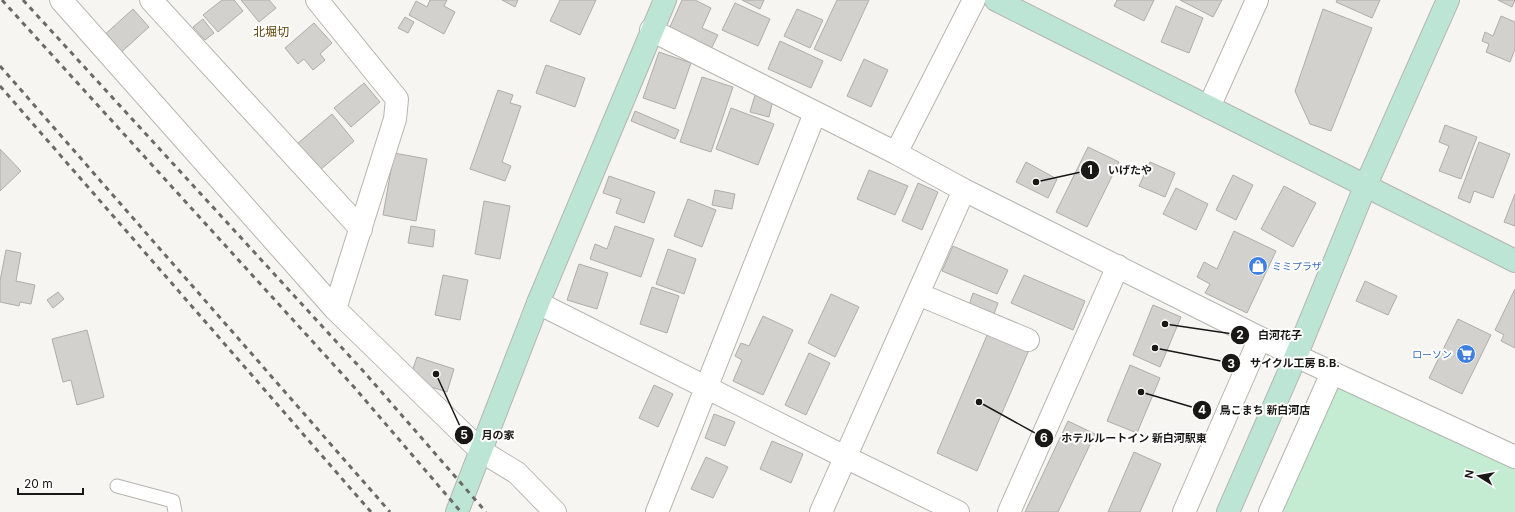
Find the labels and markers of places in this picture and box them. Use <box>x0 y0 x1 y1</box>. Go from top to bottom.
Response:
callout: いげたや <box>1080 159 1160 182</box>
shop icon: ミミプラザ <box>1247 255 1269 277</box>
place label: ミミプラザ <box>1272 260 1322 272</box>
callout: 白河花子 <box>1230 323 1310 346</box>
supermarket icon: ローソン <box>1455 343 1477 365</box>
place label: ローソン <box>1412 348 1452 360</box>
callout: サイクル工房 B.B. <box>1221 352 1348 375</box>
callout: 鳥こまち 新白河店 <box>1192 399 1319 422</box>
callout: 月の家 <box>454 424 523 447</box>
callout: ホテルルートイン 新白河駅東 <box>1034 427 1215 450</box>

